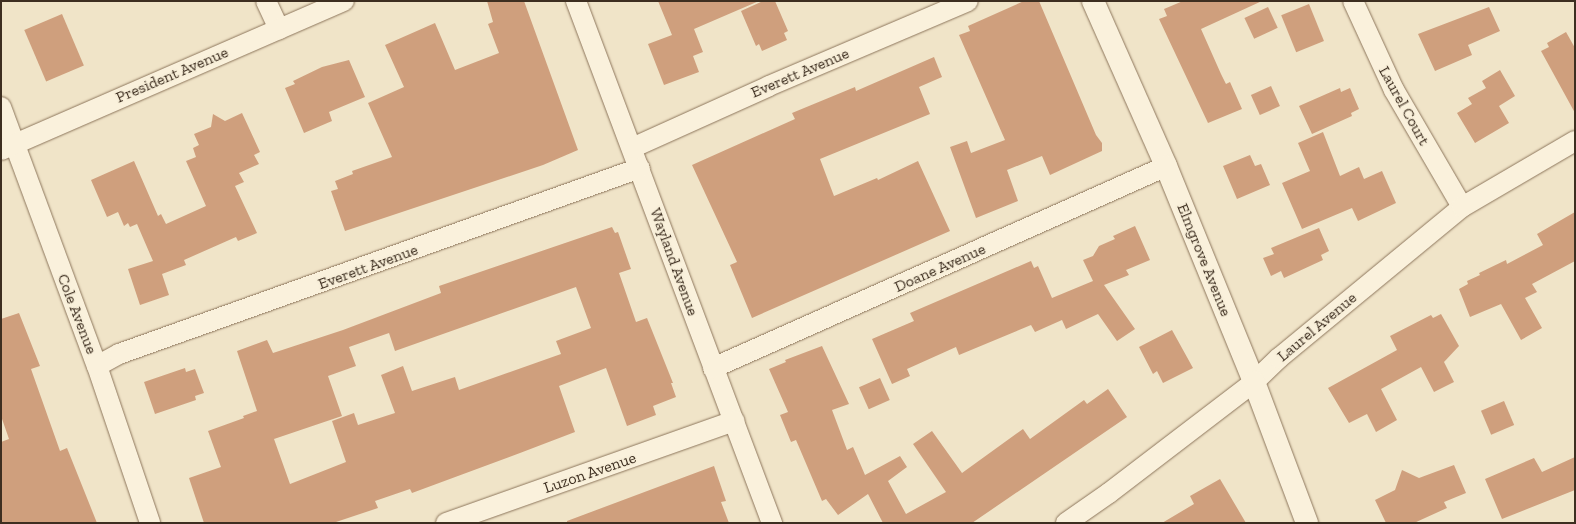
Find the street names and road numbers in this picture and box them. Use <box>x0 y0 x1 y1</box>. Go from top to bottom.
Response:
street label: President Avenue <box>113 43 231 107</box>
street label: Everett Avenue <box>748 44 852 102</box>
street label: Laurel Court <box>1374 63 1434 149</box>
street label: Elmgrove Avenue <box>1173 200 1235 320</box>
street label: Wayland Avenue <box>646 205 702 319</box>
street label: Doane Avenue <box>891 239 989 297</box>
street label: Everett Avenue <box>315 240 421 294</box>
street label: Cole Avenue <box>53 271 101 357</box>
street label: Laurel Avenue <box>1273 288 1361 366</box>
street label: Luzon Avenue <box>541 448 639 498</box>

